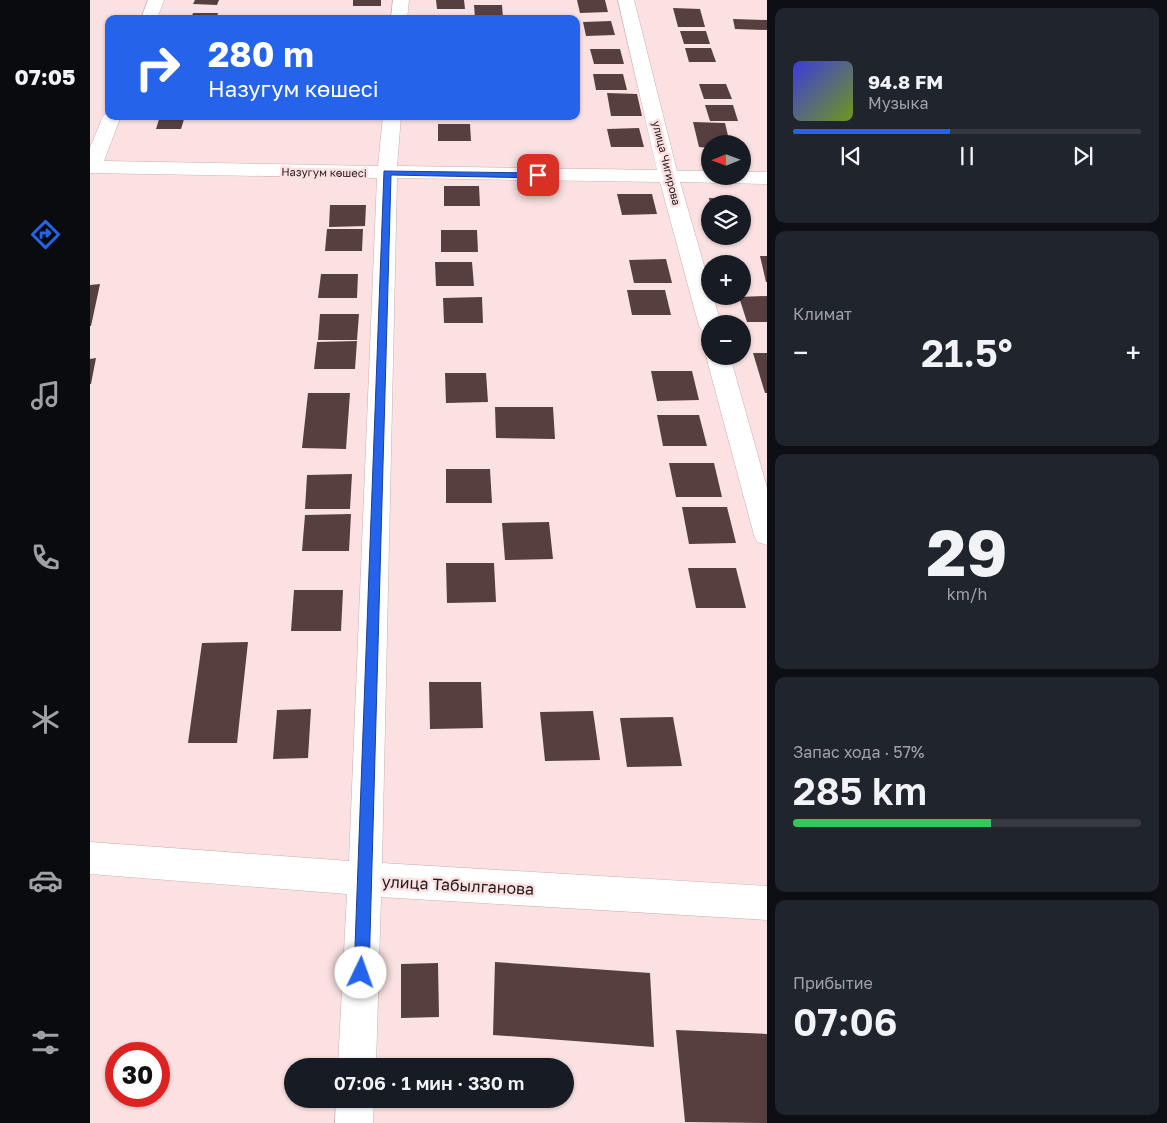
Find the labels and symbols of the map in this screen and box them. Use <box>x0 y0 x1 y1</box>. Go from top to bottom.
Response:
street label: улица Чигирова <box>650 119 684 207</box>
north arrow <box>701 135 751 185</box>
pin <box>517 154 559 196</box>
street label: Назугум көшесі <box>281 165 367 179</box>
street label: улица Табылганова <box>381 871 535 899</box>
position arrow <box>334 946 386 998</box>
speed limit sign: 30 <box>105 1042 170 1107</box>

